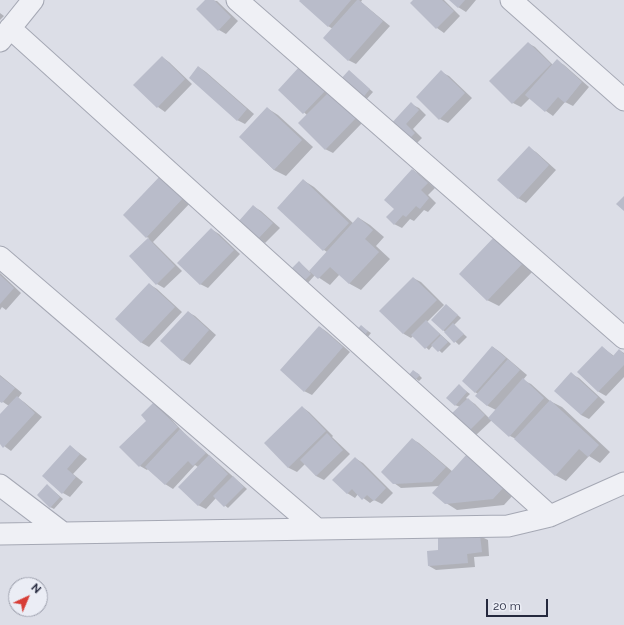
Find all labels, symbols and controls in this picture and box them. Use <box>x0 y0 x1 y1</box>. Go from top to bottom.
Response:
north arrow <box>8 577 48 617</box>
text: N <box>28 581 44 596</box>
scale bar <box>488 591 550 617</box>
text: 20 m <box>493 599 521 613</box>

